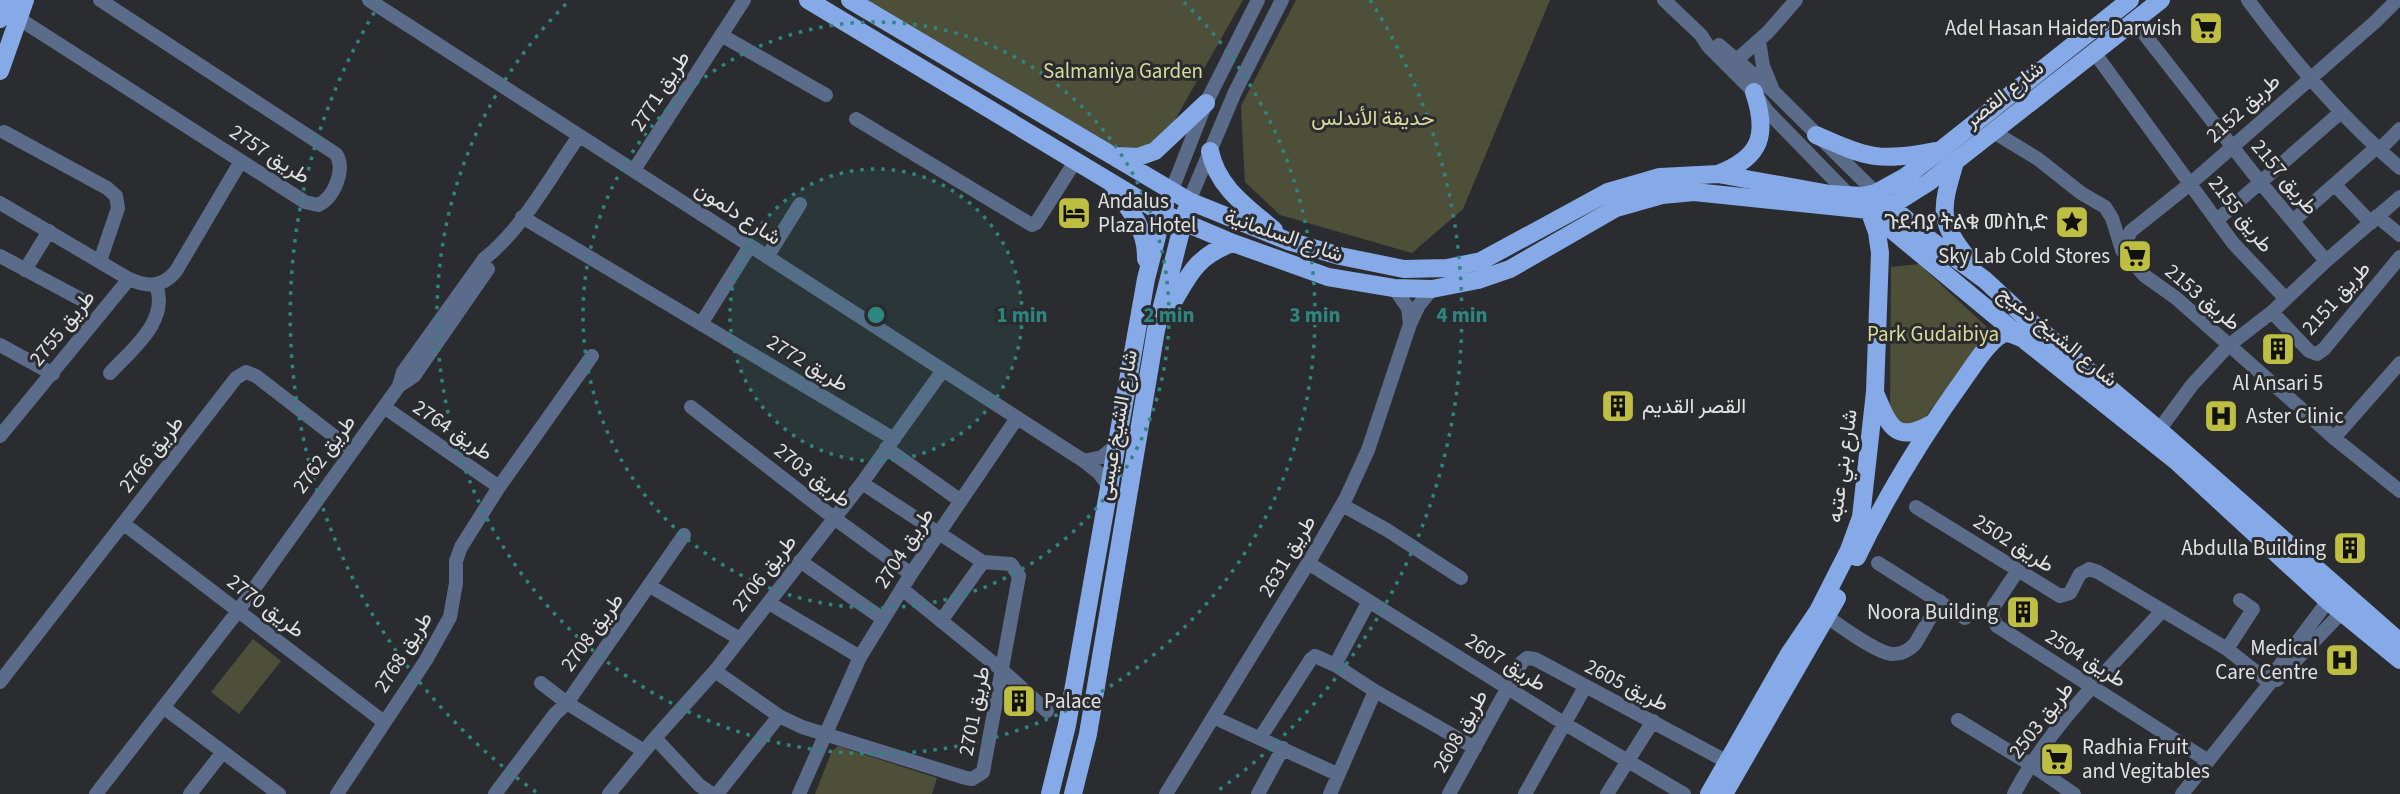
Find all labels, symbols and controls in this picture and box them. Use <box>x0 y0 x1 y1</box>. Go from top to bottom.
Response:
supermarket icon: Adel Hasan Haider Darwish <box>2187 9 2225 47</box>
place label: Adel Hasan Haider Darwish <box>1945 13 2182 43</box>
street label: طريق 2771 <box>623 45 697 137</box>
street label: شارع القصر <box>1957 53 2050 135</box>
park label: Salmaniya Garden <box>1043 56 1203 86</box>
street label: طريق 2152 <box>2199 67 2287 149</box>
park label: حديقة الأندلس <box>1311 103 1435 133</box>
street label: طريق 2757 <box>224 117 316 191</box>
street label: طريق 2157 <box>2244 133 2326 221</box>
street label: طريق 2155 <box>2201 169 2281 259</box>
street label: شارع دلمون <box>689 174 787 252</box>
place label: Andalus Plaza Hotel <box>1098 186 1196 240</box>
hotel icon: Andalus Plaza Hotel <box>1055 194 1093 232</box>
street label: شارع السلمانية <box>1221 201 1347 269</box>
place icon: ጉደብያ ትልቁ መስኪድ <box>2053 203 2091 241</box>
place label: ጉደብያ ትልቁ መስኪድ <box>1884 207 2048 237</box>
supermarket icon: Sky Lab Cold Stores <box>2116 237 2154 275</box>
place label: Sky Lab Cold Stores <box>1938 241 2110 271</box>
street label: طريق 2151 <box>2295 254 2377 342</box>
street label: طريق 2153 <box>2159 256 2247 338</box>
street label: شارع الشيخ دعيج <box>1992 278 2124 394</box>
street label: طريق 2755 <box>22 283 102 373</box>
text: 1 min <box>996 300 1048 330</box>
text: 2 min <box>1143 300 1195 330</box>
text: 3 min <box>1289 300 1341 330</box>
text: 4 min <box>1436 300 1488 330</box>
centre of rings <box>864 303 888 327</box>
park label: Park Gudaibiya <box>1867 319 1999 349</box>
street label: طريق 2772 <box>761 327 855 399</box>
building icon: Al Ansari 5 <box>2259 330 2297 368</box>
street label: شارع الشيخ عيسى <box>1089 347 1145 503</box>
place label: Al Ansari 5 <box>2233 368 2323 398</box>
building icon: القصر القديم <box>1599 387 1637 425</box>
place label: القصر القديم <box>1642 391 1746 421</box>
street label: طريق 2764 <box>407 392 499 468</box>
hospital icon: Aster Clinic <box>2202 397 2240 435</box>
place label: Aster Clinic <box>2246 401 2344 431</box>
street label: شارع بني عتبه <box>1819 407 1867 525</box>
street label: طريق 2766 <box>111 409 191 499</box>
street label: طريق 2762 <box>285 409 363 499</box>
street label: طريق 2703 <box>768 435 858 515</box>
street label: طريق 2704 <box>867 502 941 594</box>
street label: طريق 2502 <box>1968 506 2060 580</box>
street label: طريق 2631 <box>1251 509 1323 603</box>
street label: طريق 2706 <box>724 528 804 618</box>
building icon: Abdulla Building <box>2331 529 2369 567</box>
place label: Abdulla Building <box>2181 533 2326 563</box>
street label: طريق 2770 <box>221 567 311 645</box>
street label: طريق 2708 <box>553 587 631 677</box>
building icon: Noora Building <box>2004 593 2042 631</box>
place label: Noora Building <box>1867 597 1998 627</box>
street label: طريق 2768 <box>366 606 440 698</box>
street label: طريق 2504 <box>2040 621 2132 695</box>
street label: طريق 2607 <box>1460 625 1552 699</box>
place label: Medical Care Centre <box>2215 633 2318 687</box>
hospital icon: Medical Care Centre <box>2323 641 2361 679</box>
street label: طريق 2605 <box>1580 651 1674 719</box>
street label: طريق 2701 <box>951 664 997 758</box>
street label: طريق 2503 <box>2001 675 2081 765</box>
building icon: Palace <box>1000 682 1038 720</box>
street label: طريق 2608 <box>1425 684 1495 778</box>
place label: Palace <box>1044 686 1101 716</box>
place label: Radhia Fruit and Vegitables <box>2082 732 2210 786</box>
supermarket icon: Radhia Fruit and Vegitables <box>2038 740 2076 778</box>

